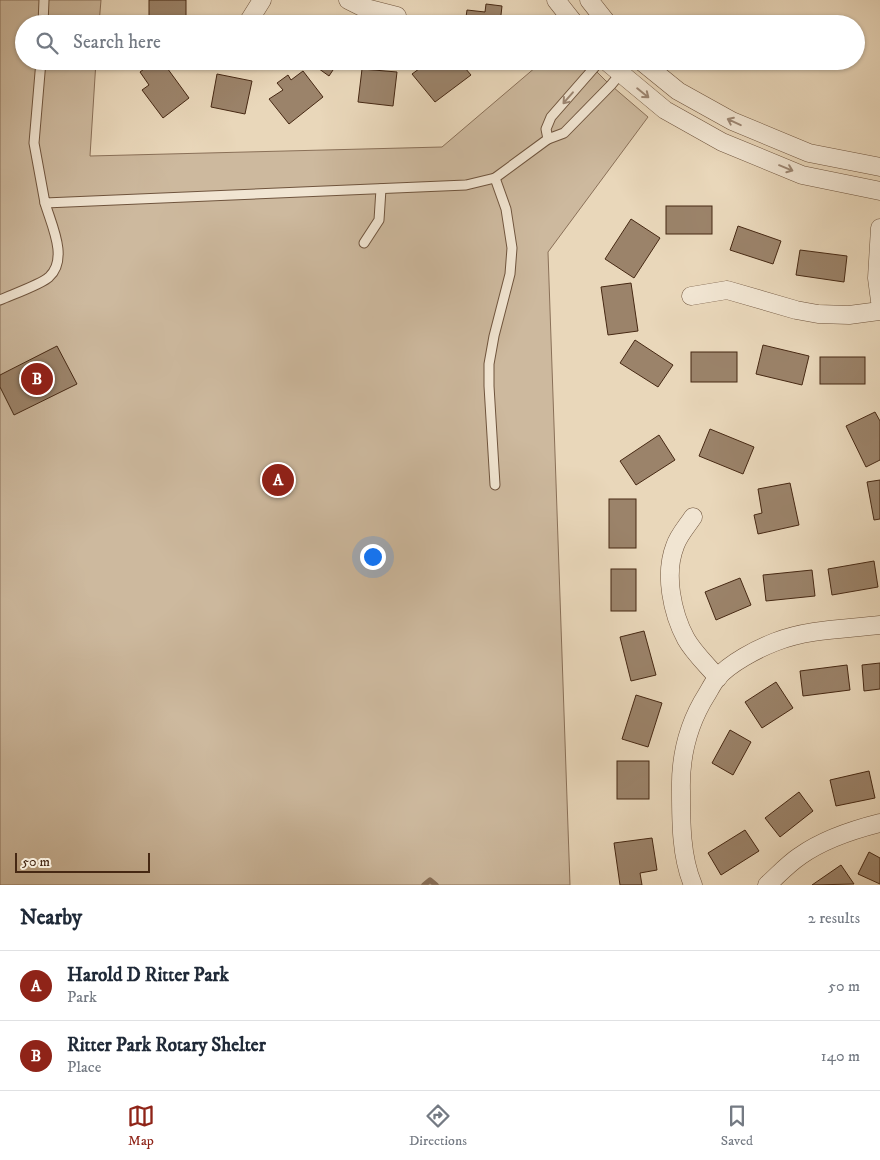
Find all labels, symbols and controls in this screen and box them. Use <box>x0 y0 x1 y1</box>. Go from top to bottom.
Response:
search box <box>15 15 865 70</box>
icon: search <box>33 29 61 57</box>
text: Search here <box>73 31 161 54</box>
one-way arrow <box>637 87 650 98</box>
one-way arrow <box>562 91 573 104</box>
one-way arrow <box>727 116 742 126</box>
one-way arrow <box>778 164 793 173</box>
pin: B <box>21 360 53 398</box>
pin: A <box>262 461 294 499</box>
your location <box>360 544 386 570</box>
scale bar <box>15 850 150 873</box>
text: 50 m <box>22 853 50 871</box>
text: Nearby <box>20 905 82 931</box>
text: 2 results <box>808 908 860 928</box>
text: Harold D Ritter Park <box>67 964 229 987</box>
text: A <box>31 976 41 996</box>
text: 50 m <box>828 976 860 996</box>
text: Park <box>67 987 97 1007</box>
text: Ritter Park Rotary Shelter <box>67 1034 266 1057</box>
text: B <box>31 1046 41 1066</box>
text: 140 m <box>821 1046 860 1066</box>
text: Place <box>67 1057 101 1077</box>
tab: Map <box>127 1102 155 1150</box>
tab: Directions <box>409 1102 467 1150</box>
tab: Saved <box>721 1102 753 1150</box>

